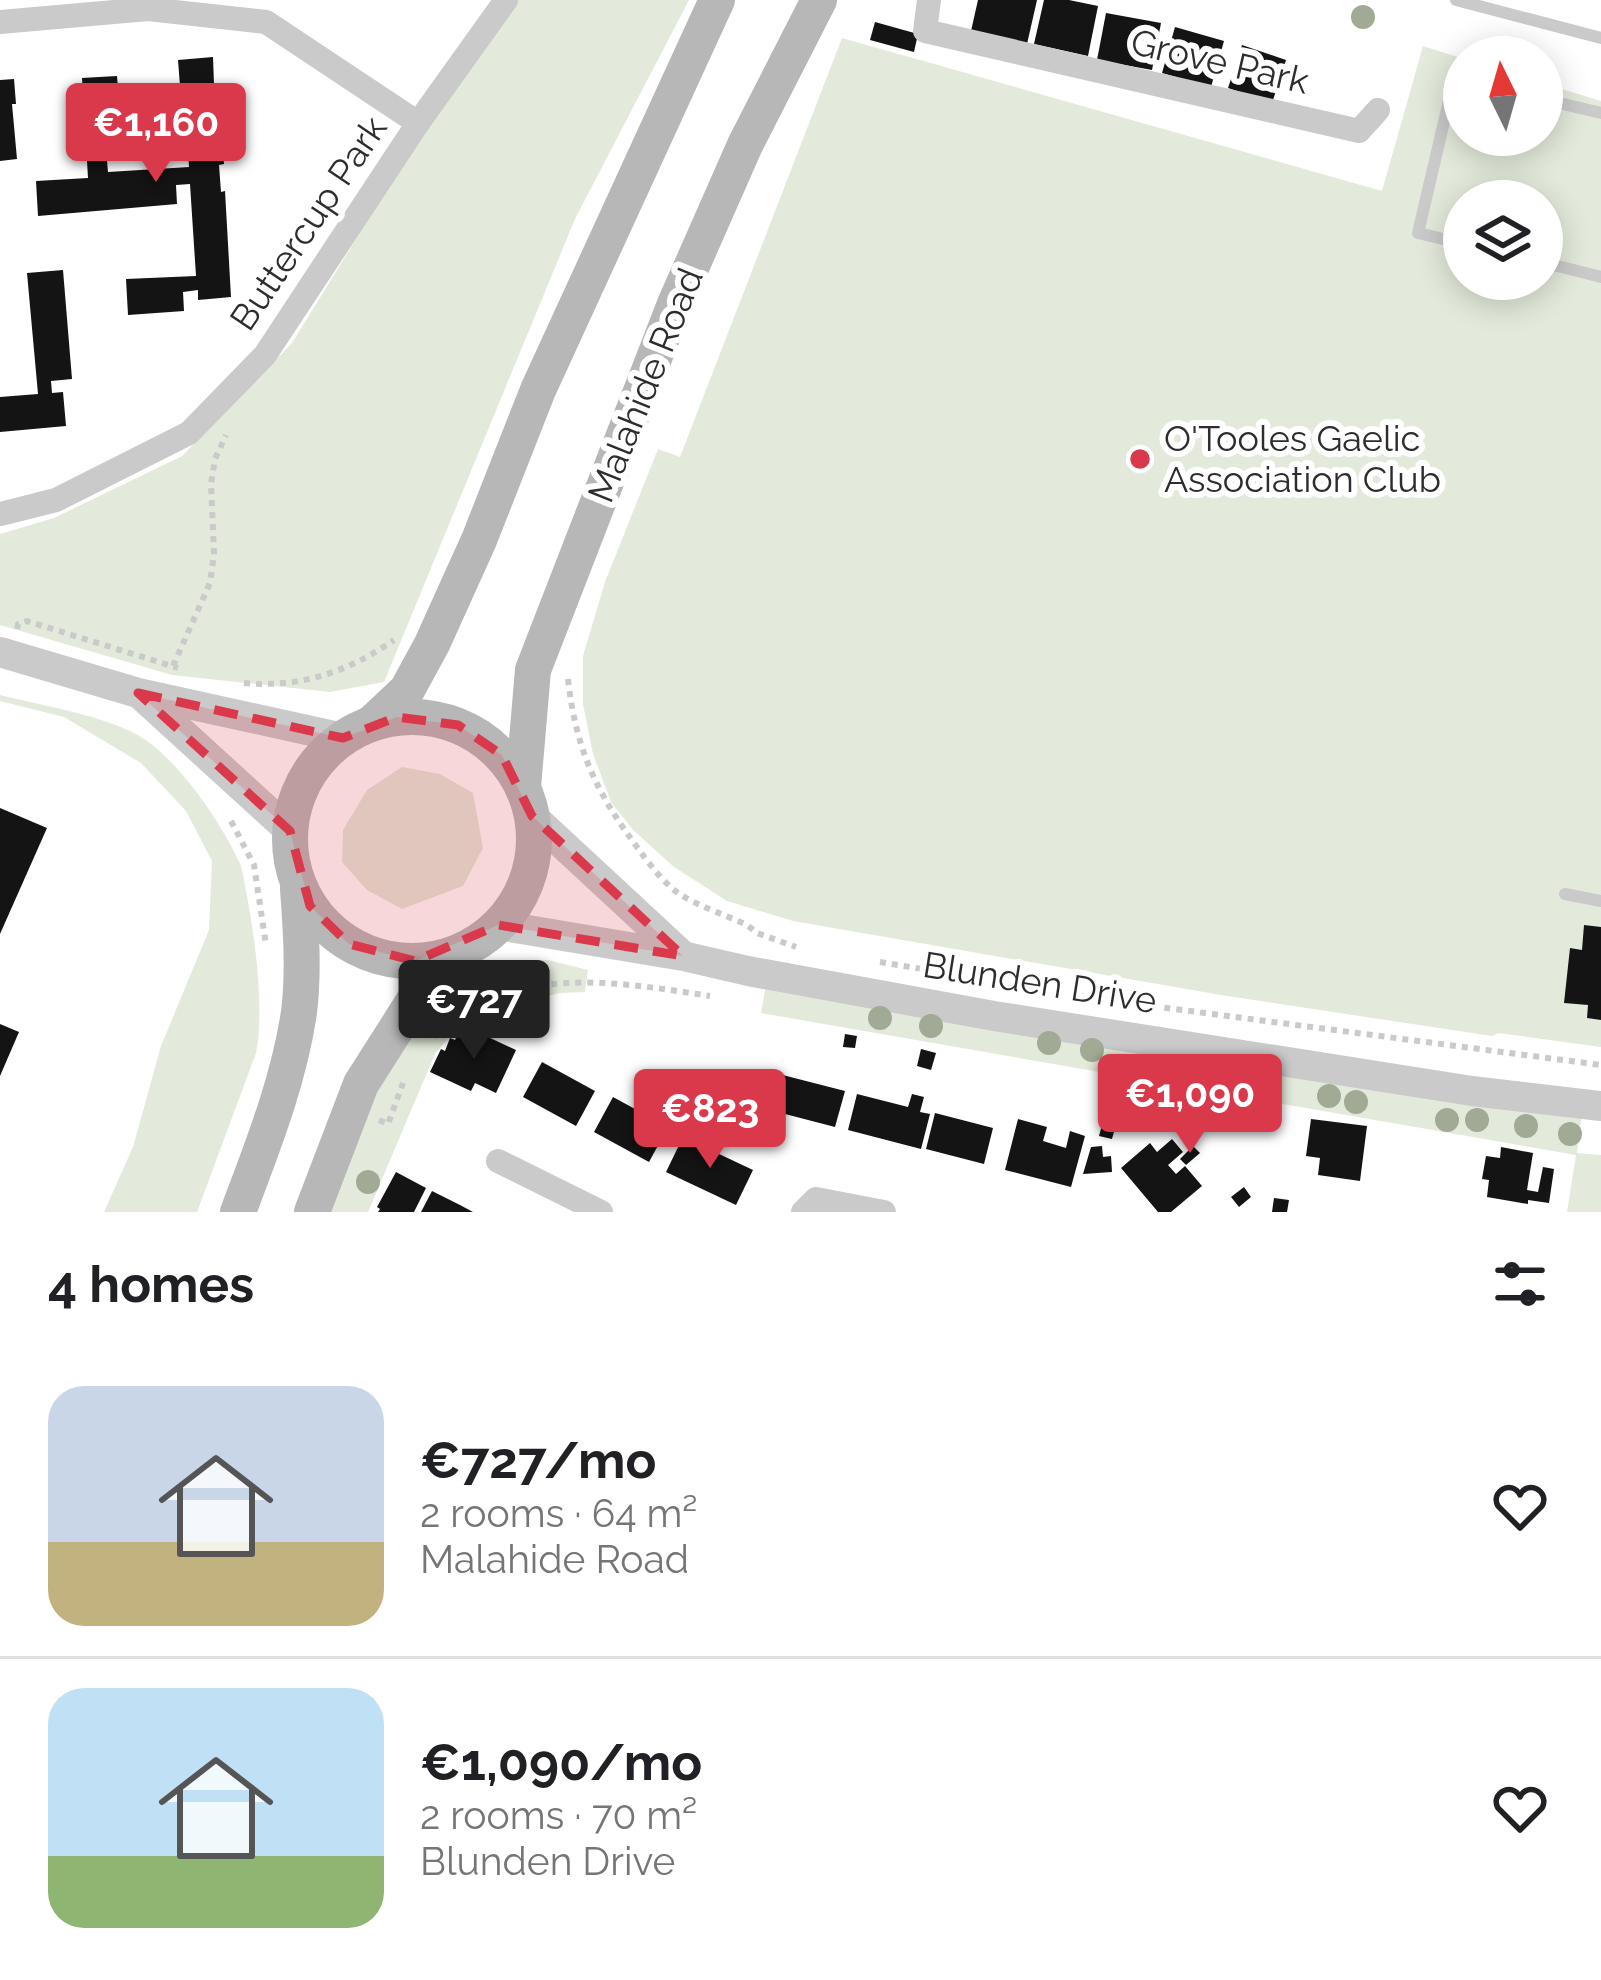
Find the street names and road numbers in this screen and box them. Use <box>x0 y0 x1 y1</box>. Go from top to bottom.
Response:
street label: Grove Park <box>1127 20 1313 102</box>
street label: Buttercup Park <box>221 108 395 338</box>
street label: Malahide Road <box>579 262 711 508</box>
street label: Blunden Drive <box>920 943 1160 1021</box>

